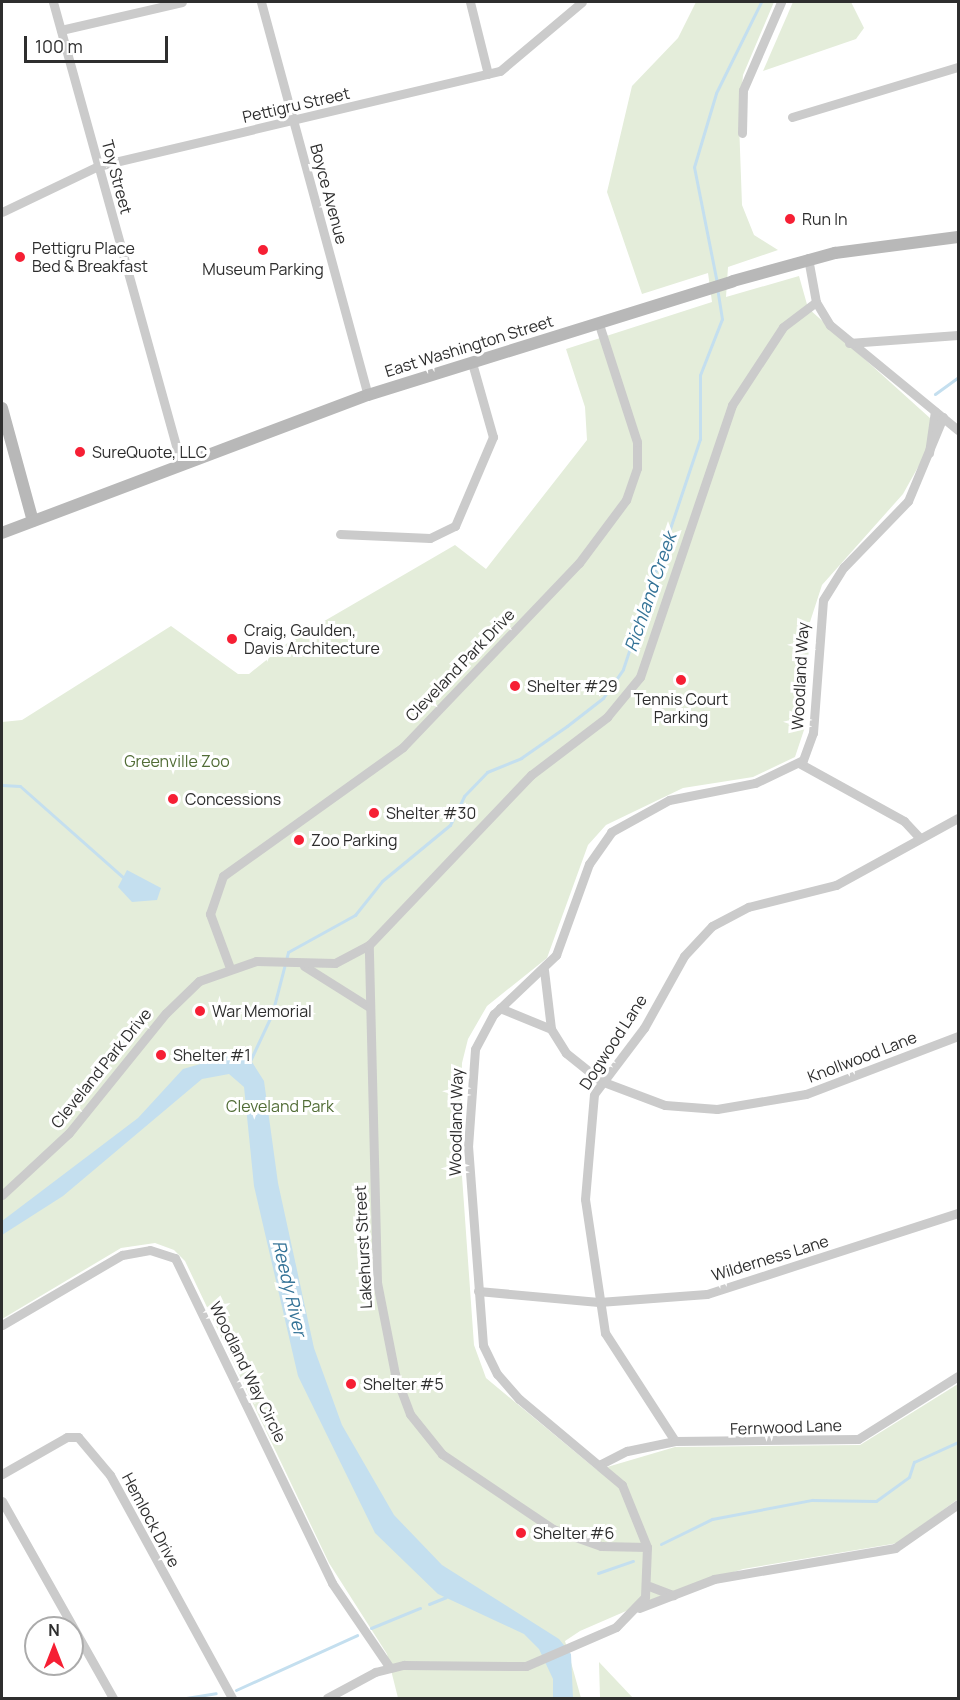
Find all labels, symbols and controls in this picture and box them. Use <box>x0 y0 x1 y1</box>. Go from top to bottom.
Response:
scale bar <box>27 24 171 62</box>
text: 100 m <box>35 34 83 58</box>
street label: Pettigru Street <box>240 83 352 127</box>
street label: Toy Street <box>98 138 136 216</box>
street label: Boyce Avenue <box>306 142 352 246</box>
place label: Run In <box>802 209 848 229</box>
marker: Run In <box>783 212 797 226</box>
place label: Pettigru Place Bed & Breakfast <box>32 238 148 276</box>
marker: Museum Parking <box>256 243 270 257</box>
marker: Pettigru Place Bed & Breakfast <box>13 250 27 264</box>
place label: Museum Parking <box>202 259 324 279</box>
street label: East Washington Street <box>383 311 555 381</box>
place label: SureQuote, LLC <box>92 442 207 462</box>
marker: SureQuote, LLC <box>73 445 87 459</box>
water label: Richland Creek <box>620 530 680 654</box>
street label: Cleveland Park Drive <box>401 605 519 725</box>
place label: Craig, Gaulden, Davis Architecture <box>244 620 380 658</box>
street label: Woodland Way <box>788 621 812 731</box>
marker: Craig, Gaulden, Davis Architecture <box>225 632 239 646</box>
marker: Tennis Court Parking <box>674 673 688 687</box>
place label: Shelter #29 <box>527 676 618 696</box>
marker: Shelter #29 <box>508 679 522 693</box>
place label: Tennis Court Parking <box>634 689 728 727</box>
park label: Greenville Zoo <box>124 751 230 771</box>
place label: Concessions <box>185 789 281 809</box>
marker: Concessions <box>166 792 180 806</box>
place label: Shelter #30 <box>386 803 476 823</box>
marker: Shelter #30 <box>367 806 381 820</box>
place label: Zoo Parking <box>311 830 398 850</box>
marker: Zoo Parking <box>292 833 306 847</box>
street label: Dogwood Lane <box>575 991 651 1093</box>
place label: War Memorial <box>212 1001 312 1021</box>
street label: Cleveland Park Drive <box>47 1004 155 1132</box>
marker: War Memorial <box>193 1004 207 1018</box>
street label: Knollwood Lane <box>805 1027 919 1087</box>
place label: Shelter #1 <box>173 1045 251 1065</box>
marker: Shelter #1 <box>154 1048 168 1062</box>
street label: Woodland Way <box>445 1068 467 1176</box>
park label: Cleveland Park <box>226 1096 334 1116</box>
street label: Lakehurst Street <box>350 1185 376 1309</box>
street label: Wilderness Lane <box>709 1231 831 1285</box>
water label: Reedy River <box>269 1238 311 1338</box>
street label: Woodland Way Circle <box>206 1299 290 1445</box>
place label: Shelter #5 <box>363 1374 444 1394</box>
marker: Shelter #5 <box>344 1377 358 1391</box>
street label: Fernwood Lane <box>730 1415 842 1439</box>
street label: Hemlock Drive <box>118 1469 184 1571</box>
place label: Shelter #6 <box>533 1523 615 1543</box>
marker: Shelter #6 <box>514 1526 528 1540</box>
north arrow <box>24 1616 84 1676</box>
text: N <box>48 1619 60 1641</box>

